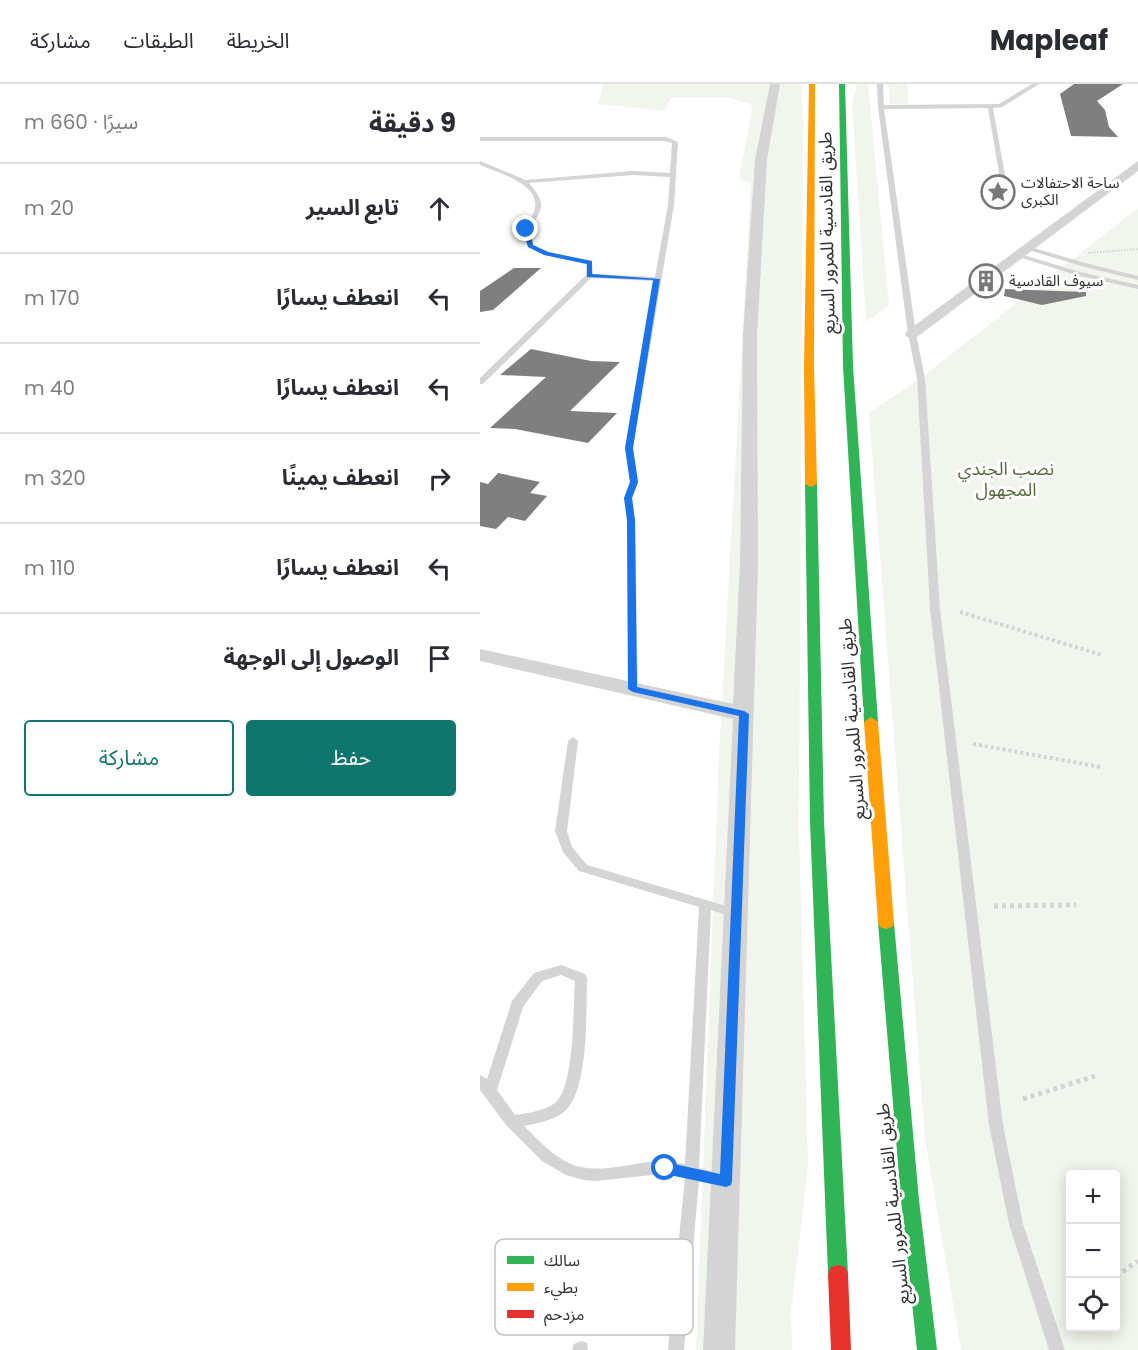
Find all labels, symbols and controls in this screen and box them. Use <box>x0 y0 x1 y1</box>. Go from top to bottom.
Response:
text: Mapleaf <box>990 21 1108 60</box>
text: مشاركة <box>30 26 91 55</box>
text: الطبقات <box>124 26 194 55</box>
text: الخريطة <box>227 26 290 55</box>
text: 9 دقيقة <box>369 105 456 141</box>
text: سيرًا · 660 m <box>24 108 138 136</box>
street label: طريق القادسية للمرور السريع <box>812 132 843 334</box>
place label: ساحة الاحتفالات الكبرى <box>1021 172 1120 210</box>
place icon: ساحة الاحتفالات الكبرى <box>980 174 1016 210</box>
text: تابع السير <box>306 192 399 223</box>
icon: ahead <box>423 192 456 225</box>
text: 20 m <box>24 194 74 222</box>
route end <box>512 215 538 241</box>
building icon: سيوف القادسية <box>968 263 1004 299</box>
place label: سيوف القادسية <box>1009 270 1103 291</box>
text: انعطف يسارًا <box>276 282 399 313</box>
icon: left <box>423 282 456 315</box>
text: 170 m <box>24 284 80 312</box>
text: انعطف يسارًا <box>276 372 399 403</box>
icon: left <box>423 372 456 405</box>
text: 40 m <box>24 374 75 402</box>
park label: نصب الجندي المجهول <box>958 456 1054 502</box>
text: انعطف يمينًا <box>282 462 399 493</box>
icon: right <box>423 462 456 495</box>
text: 320 m <box>24 464 86 492</box>
text: انعطف يسارًا <box>276 552 399 583</box>
icon: left <box>423 552 456 585</box>
text: 110 m <box>24 554 75 582</box>
street label: طريق القادسية للمرور السريع <box>832 617 873 821</box>
text: الوصول إلى الوجهة <box>224 642 399 673</box>
icon: arrive <box>423 642 456 675</box>
button: مشاركة <box>24 720 234 796</box>
button: حفظ <box>246 720 456 796</box>
street label: طريق القادسية للمرور السريع <box>869 1102 918 1306</box>
route start <box>651 1154 677 1180</box>
map controls <box>1066 1170 1120 1332</box>
button: + <box>1066 1170 1120 1224</box>
button: − <box>1066 1224 1120 1278</box>
legend <box>495 1239 693 1335</box>
text: سالك <box>544 1249 580 1272</box>
text: بطيء <box>544 1276 578 1300</box>
button: locate <box>1066 1278 1120 1332</box>
text: مزدحم <box>544 1303 584 1327</box>

